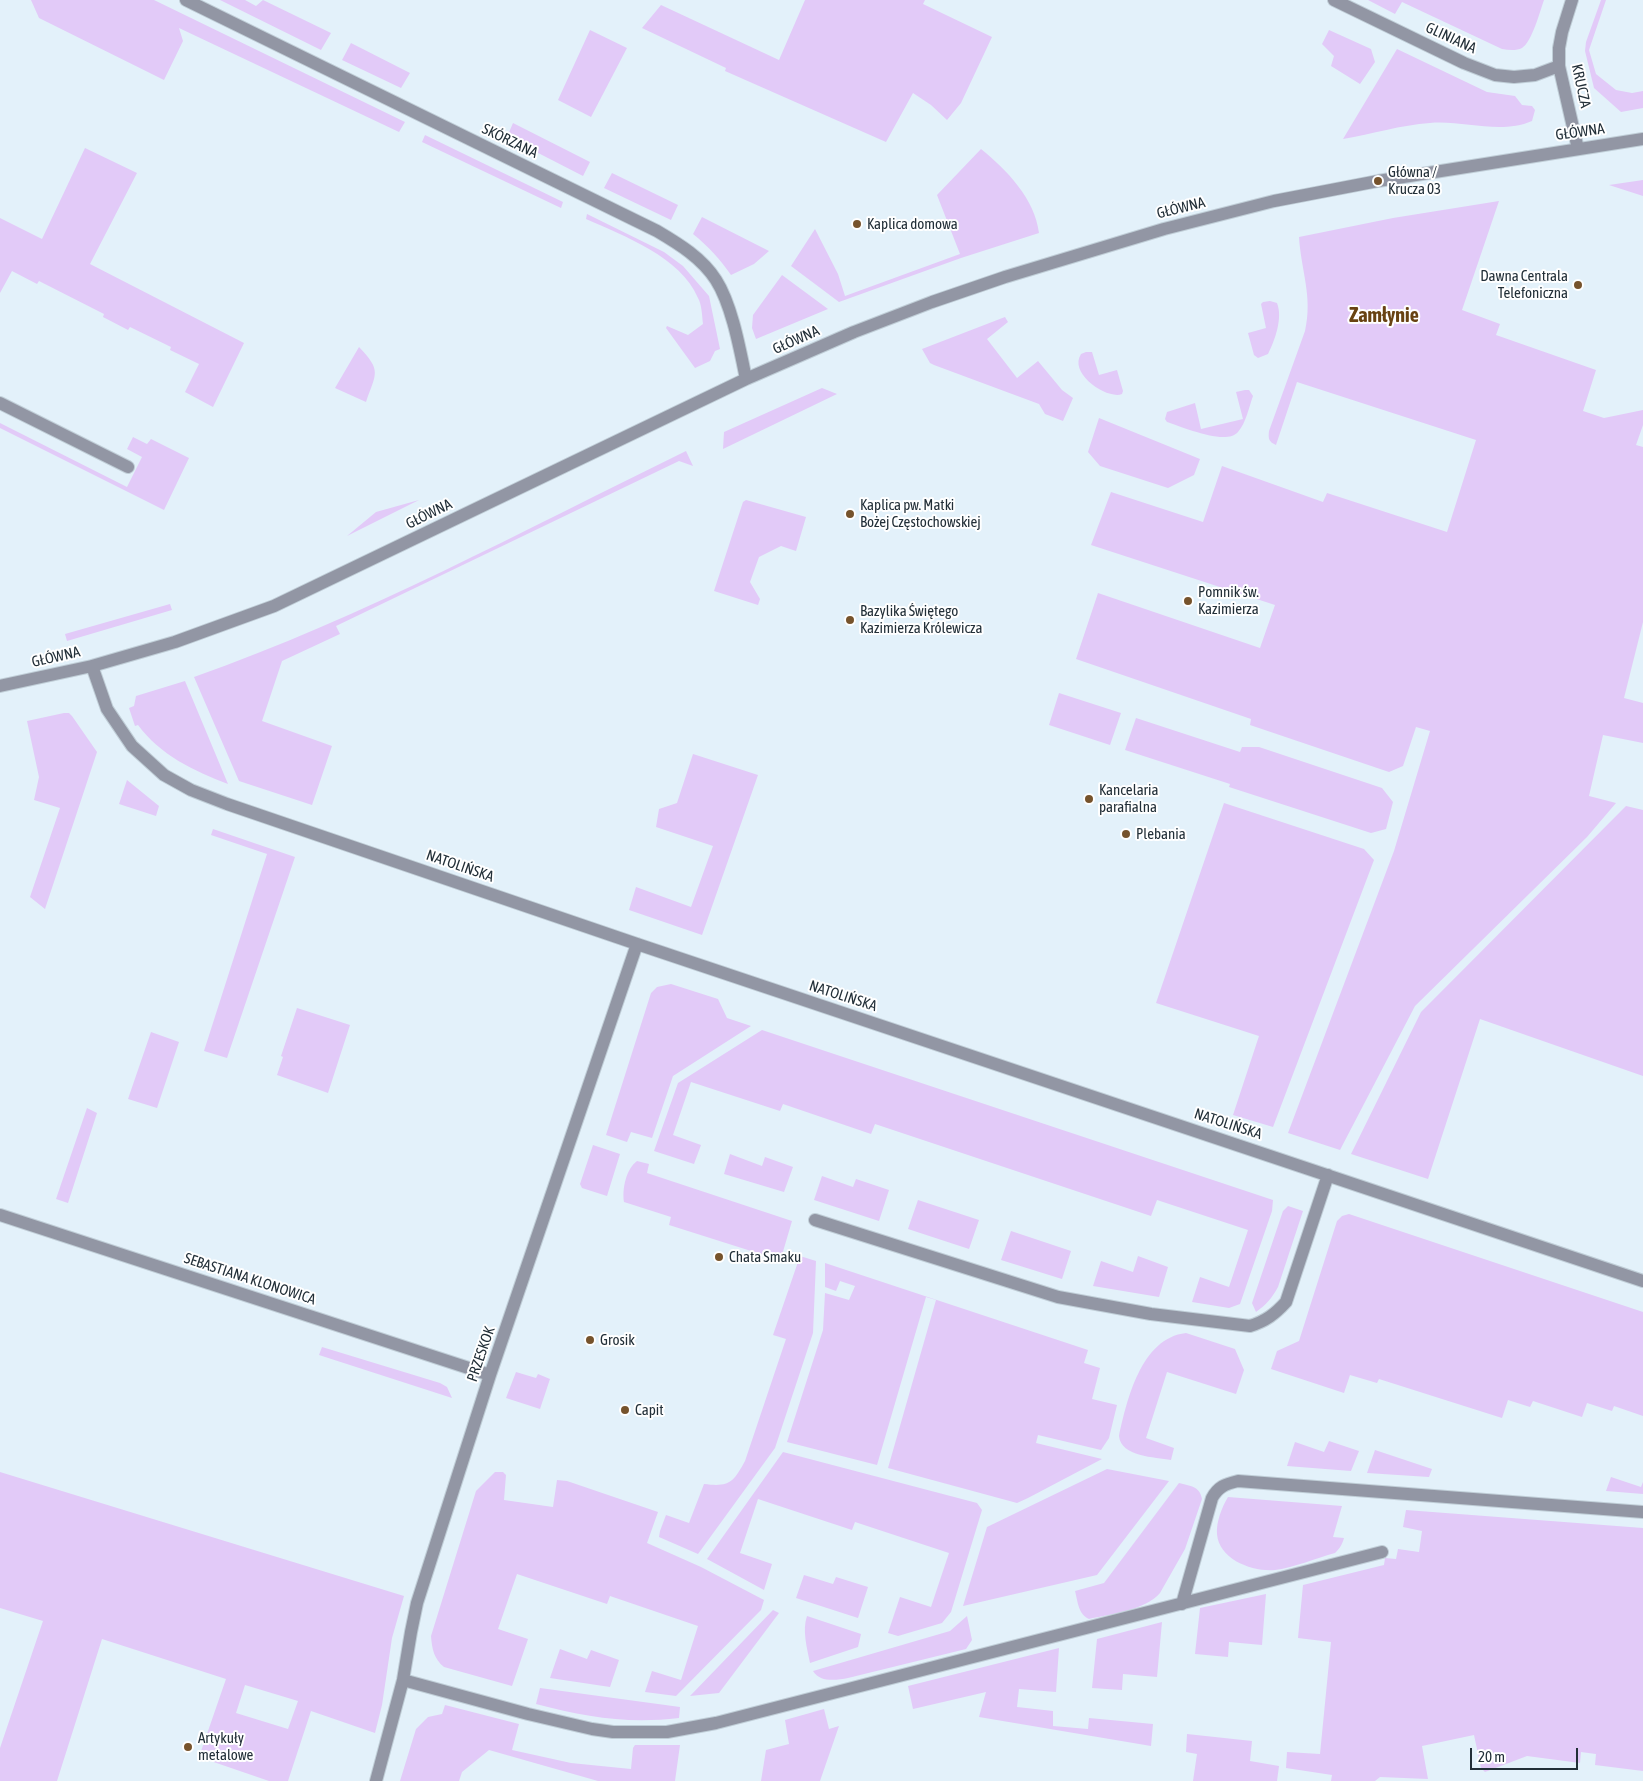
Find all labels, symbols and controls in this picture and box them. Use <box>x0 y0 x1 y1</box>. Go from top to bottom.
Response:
street label: GLINIANA <box>1423 18 1479 58</box>
street label: KRUCZA <box>1568 62 1594 110</box>
street label: SKÓRZANA <box>479 120 541 162</box>
street label: GŁÓWNA <box>1554 120 1606 144</box>
place label: Główna / Krucza 03 <box>1388 163 1441 198</box>
marker: Główna / Krucza 03 <box>1372 175 1384 187</box>
street label: GŁÓWNA <box>1155 193 1207 223</box>
place label: Kaplica domowa <box>867 215 958 233</box>
marker: Kaplica domowa <box>851 218 863 230</box>
place label: Dawna Centrala Telefoniczna <box>1480 267 1568 302</box>
marker: Dawna Centrala Telefoniczna <box>1572 279 1584 291</box>
district label: Zamłynie <box>1349 304 1419 328</box>
street label: GŁÓWNA <box>770 322 822 358</box>
street label: GŁÓWNA <box>403 495 455 533</box>
place label: Kaplica pw. Matki Bożej Częstochowskiej <box>860 496 981 531</box>
marker: Kaplica pw. Matki Bożej Częstochowskiej <box>844 508 856 520</box>
place label: Pomnik św. Kazimierza <box>1198 583 1259 618</box>
marker: Pomnik św. Kazimierza <box>1182 595 1194 607</box>
place label: Bazylika Świętego Kazimierza Królewicza <box>860 602 982 637</box>
marker: Bazylika Świętego Kazimierza Królewicza <box>844 614 856 626</box>
street label: GŁÓWNA <box>30 643 82 671</box>
place label: Kancelaria parafialna <box>1099 781 1158 816</box>
marker: Kancelaria parafialna <box>1083 793 1095 805</box>
place label: Plebania <box>1136 825 1186 843</box>
marker: Plebania <box>1120 828 1132 840</box>
street label: NATOLIŃSKA <box>424 846 496 886</box>
street label: NATOLIŃSKA <box>807 977 879 1015</box>
street label: NATOLIŃSKA <box>1192 1105 1264 1143</box>
place label: Chata Smaku <box>729 1248 801 1266</box>
street label: SEBASTIANA KLONOWICA <box>182 1249 318 1309</box>
marker: Chata Smaku <box>713 1251 725 1263</box>
street label: PRZESKOK <box>463 1324 499 1384</box>
place label: Grosik <box>600 1331 635 1349</box>
marker: Grosik <box>584 1334 596 1346</box>
place label: Capit <box>635 1401 664 1419</box>
marker: Capit <box>619 1404 631 1416</box>
place label: Artykuły metalowe <box>198 1729 253 1764</box>
scale bar <box>1473 1738 1580 1770</box>
marker: Artykuły metalowe <box>182 1741 194 1753</box>
text: 20 m <box>1478 1748 1505 1765</box>

